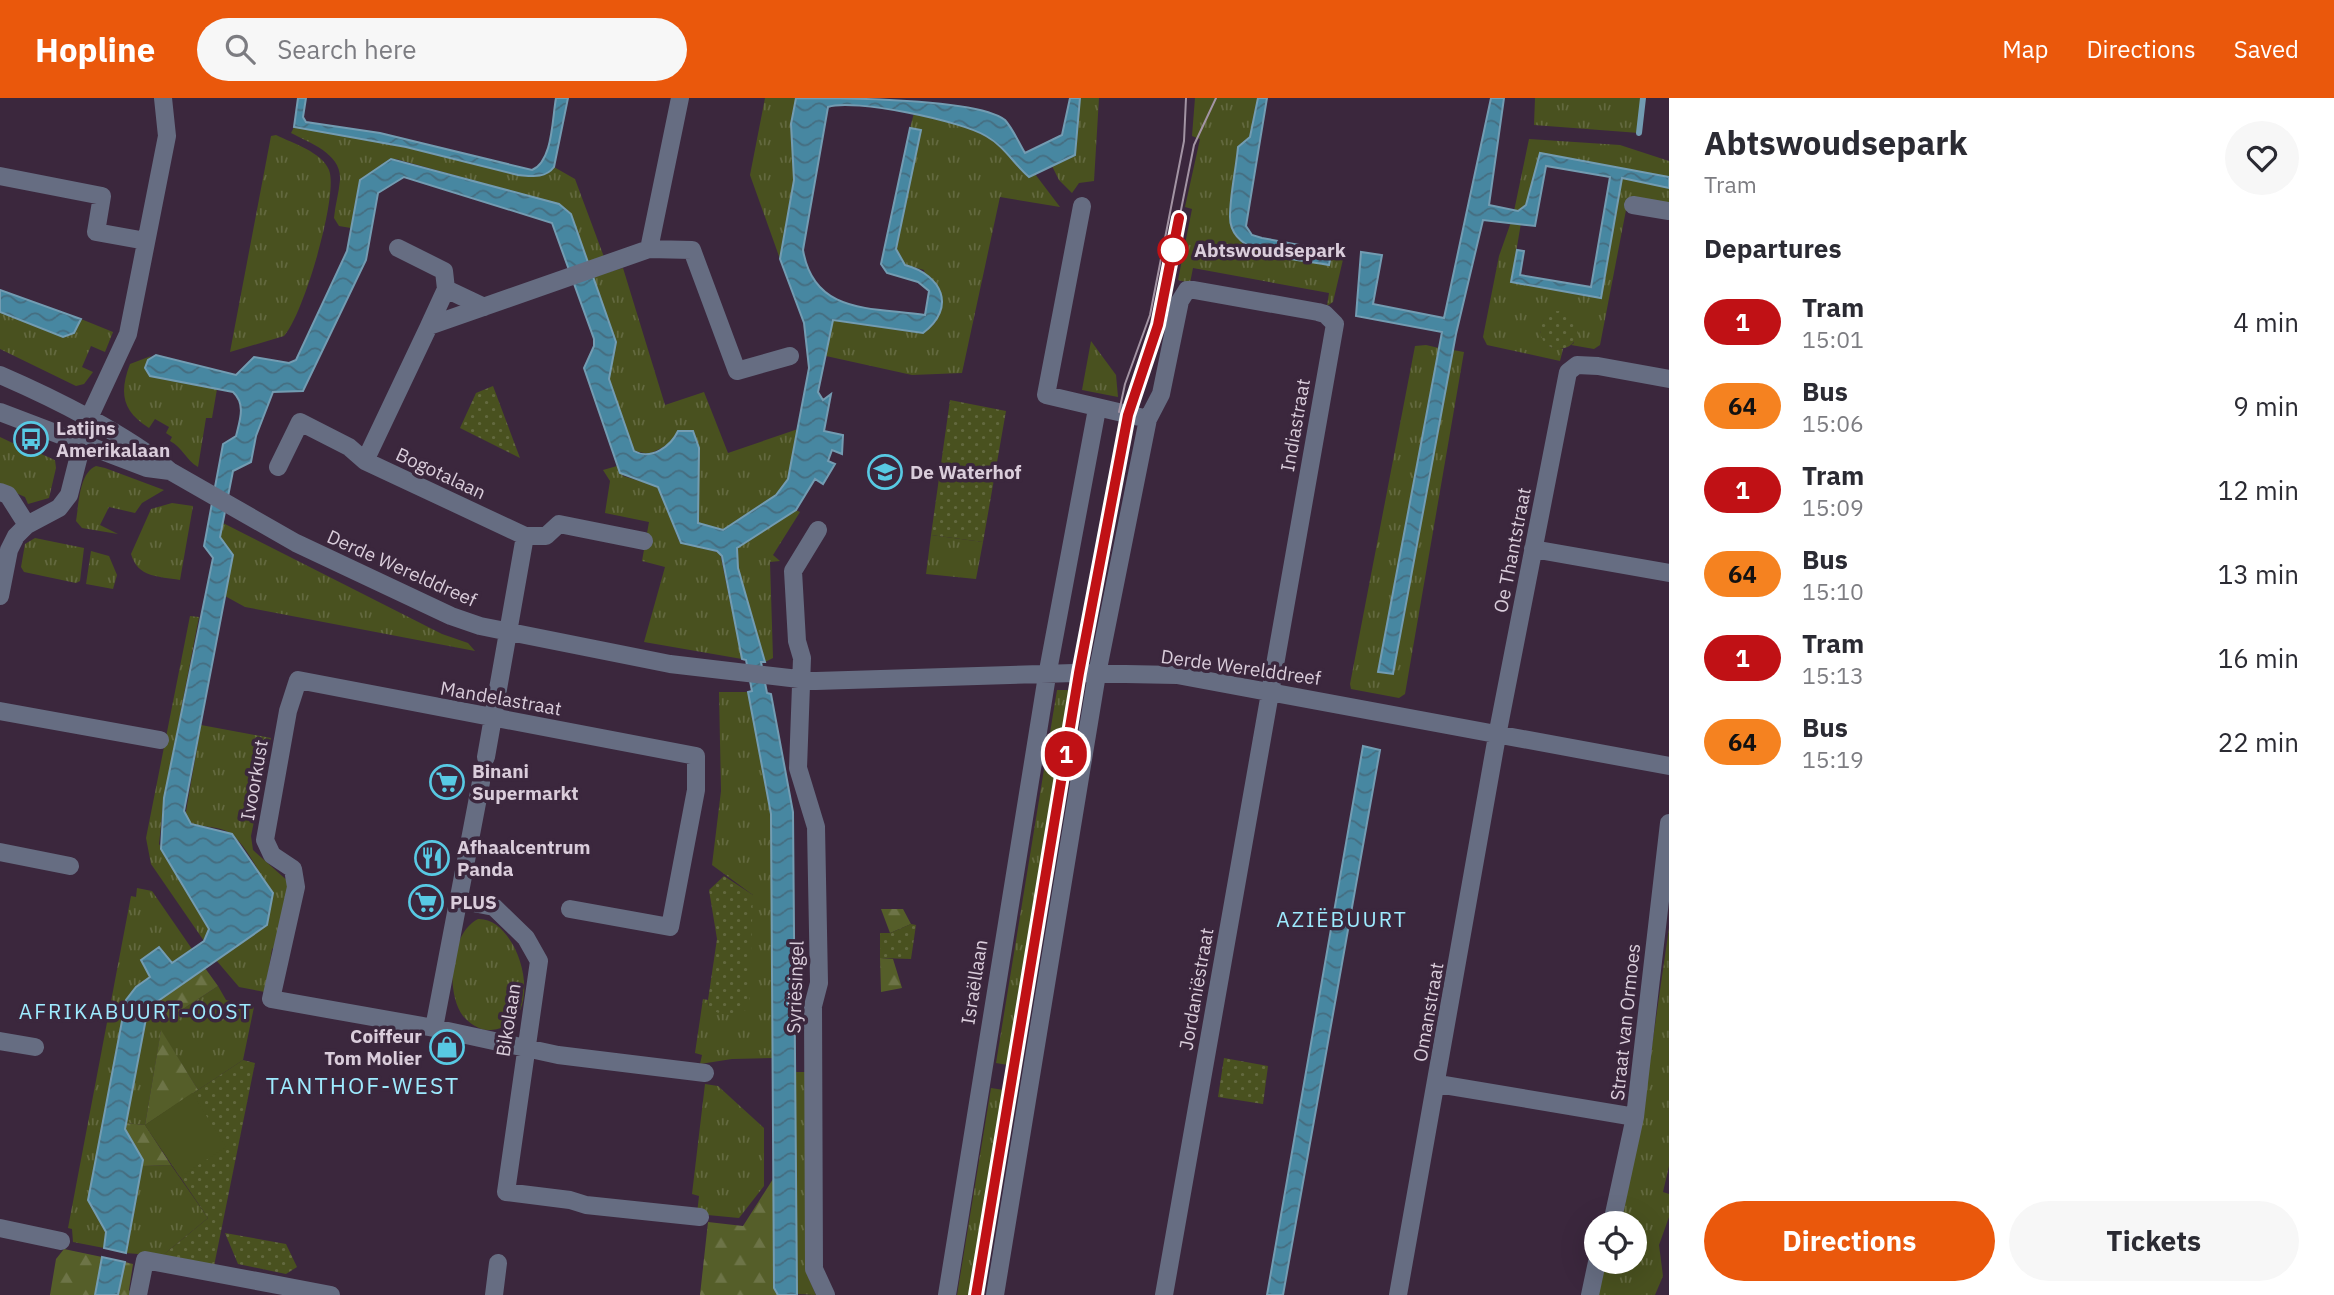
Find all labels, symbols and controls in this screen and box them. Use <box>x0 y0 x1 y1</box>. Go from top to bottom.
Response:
search box <box>197 18 687 81</box>
text: Hopline <box>35 28 155 71</box>
icon: search <box>221 30 259 68</box>
text: Search here <box>277 32 417 66</box>
text: Map <box>2002 33 2048 65</box>
text: Directions <box>2086 33 2196 65</box>
text: Saved <box>2234 33 2299 65</box>
text: Abtswoudsepark <box>1704 121 1968 164</box>
button: heart <box>2225 121 2299 195</box>
text: Tram <box>1704 169 1757 199</box>
text: Departures <box>1704 231 1842 265</box>
marker: Abtswoudsepark <box>1158 235 1188 265</box>
place label: Abtswoudsepark <box>1194 238 1346 262</box>
text: Tram <box>1802 290 1864 324</box>
text: 4 min <box>2233 305 2299 339</box>
text: 1 <box>1735 306 1750 338</box>
text: 15:01 <box>1802 324 1864 354</box>
text: Bus <box>1802 374 1848 408</box>
street label: Indiastraat <box>1275 377 1315 473</box>
text: 9 min <box>2233 389 2299 423</box>
text: 64 <box>1728 390 1757 422</box>
text: 15:06 <box>1802 408 1864 438</box>
place label: Latijns Amerikalaan <box>56 416 170 462</box>
bus stop icon: Latijns Amerikalaan <box>12 420 50 458</box>
street label: Bogotalaan <box>392 442 490 504</box>
school or university icon: De Waterhof <box>866 453 904 491</box>
text: Tram <box>1802 458 1864 492</box>
place label: De Waterhof <box>910 460 1022 484</box>
text: 12 min <box>2218 473 2299 507</box>
text: 1 <box>1735 474 1750 506</box>
street label: Oe Thantstraat <box>1488 485 1536 615</box>
text: 15:09 <box>1802 492 1864 522</box>
street label: Derde Werelddreef <box>323 524 481 612</box>
text: Bus <box>1802 542 1848 576</box>
text: 13 min <box>2218 557 2299 591</box>
text: 64 <box>1728 558 1757 590</box>
text: 15:10 <box>1802 576 1864 606</box>
text: Tram <box>1802 626 1864 660</box>
text: 16 min <box>2218 641 2299 675</box>
text: 1 <box>1735 642 1750 674</box>
street label: Derde Werelddreef <box>1159 644 1323 690</box>
text: 15:13 <box>1802 660 1864 690</box>
street label: Mandelastraat <box>438 676 564 720</box>
text: Bus <box>1802 710 1848 744</box>
text: 22 min <box>2218 725 2299 759</box>
text: 64 <box>1728 726 1757 758</box>
line badge: 1 <box>1043 731 1089 777</box>
street label: Ivoorkust <box>235 738 273 822</box>
text: 1 <box>1059 738 1073 770</box>
text: 15:19 <box>1802 744 1864 774</box>
place label: Binani Supermarkt <box>472 759 579 805</box>
supermarket icon: Binani Supermarkt <box>428 763 466 801</box>
place label: Afhaalcentrum Panda <box>457 835 591 881</box>
restaurant icon: Afhaalcentrum Panda <box>413 839 451 877</box>
supermarket icon: PLUS <box>407 883 445 921</box>
place label: PLUS <box>450 890 497 914</box>
district label: AZIËBUURT <box>1276 905 1408 933</box>
street label: Jordaniëstraat <box>1173 926 1219 1052</box>
street label: Israëllaan <box>955 938 993 1026</box>
street label: Syriësingel <box>781 940 809 1034</box>
street label: Straat van Ormoes <box>1605 942 1645 1102</box>
street label: Omanstraat <box>1407 960 1449 1064</box>
street label: Bikolaan <box>490 982 526 1058</box>
district label: AFRIKABUURT-OOST <box>19 997 253 1025</box>
place label: Coiffeur Tom Molier <box>324 1024 422 1070</box>
shop icon: Coiffeur Tom Molier <box>428 1028 466 1066</box>
district label: TANTHOF-WEST <box>266 1070 460 1100</box>
button: Directions <box>1704 1201 1995 1281</box>
button: Tickets <box>2009 1201 2299 1281</box>
map controls <box>1584 1211 1647 1274</box>
button: locate <box>1584 1211 1647 1274</box>

